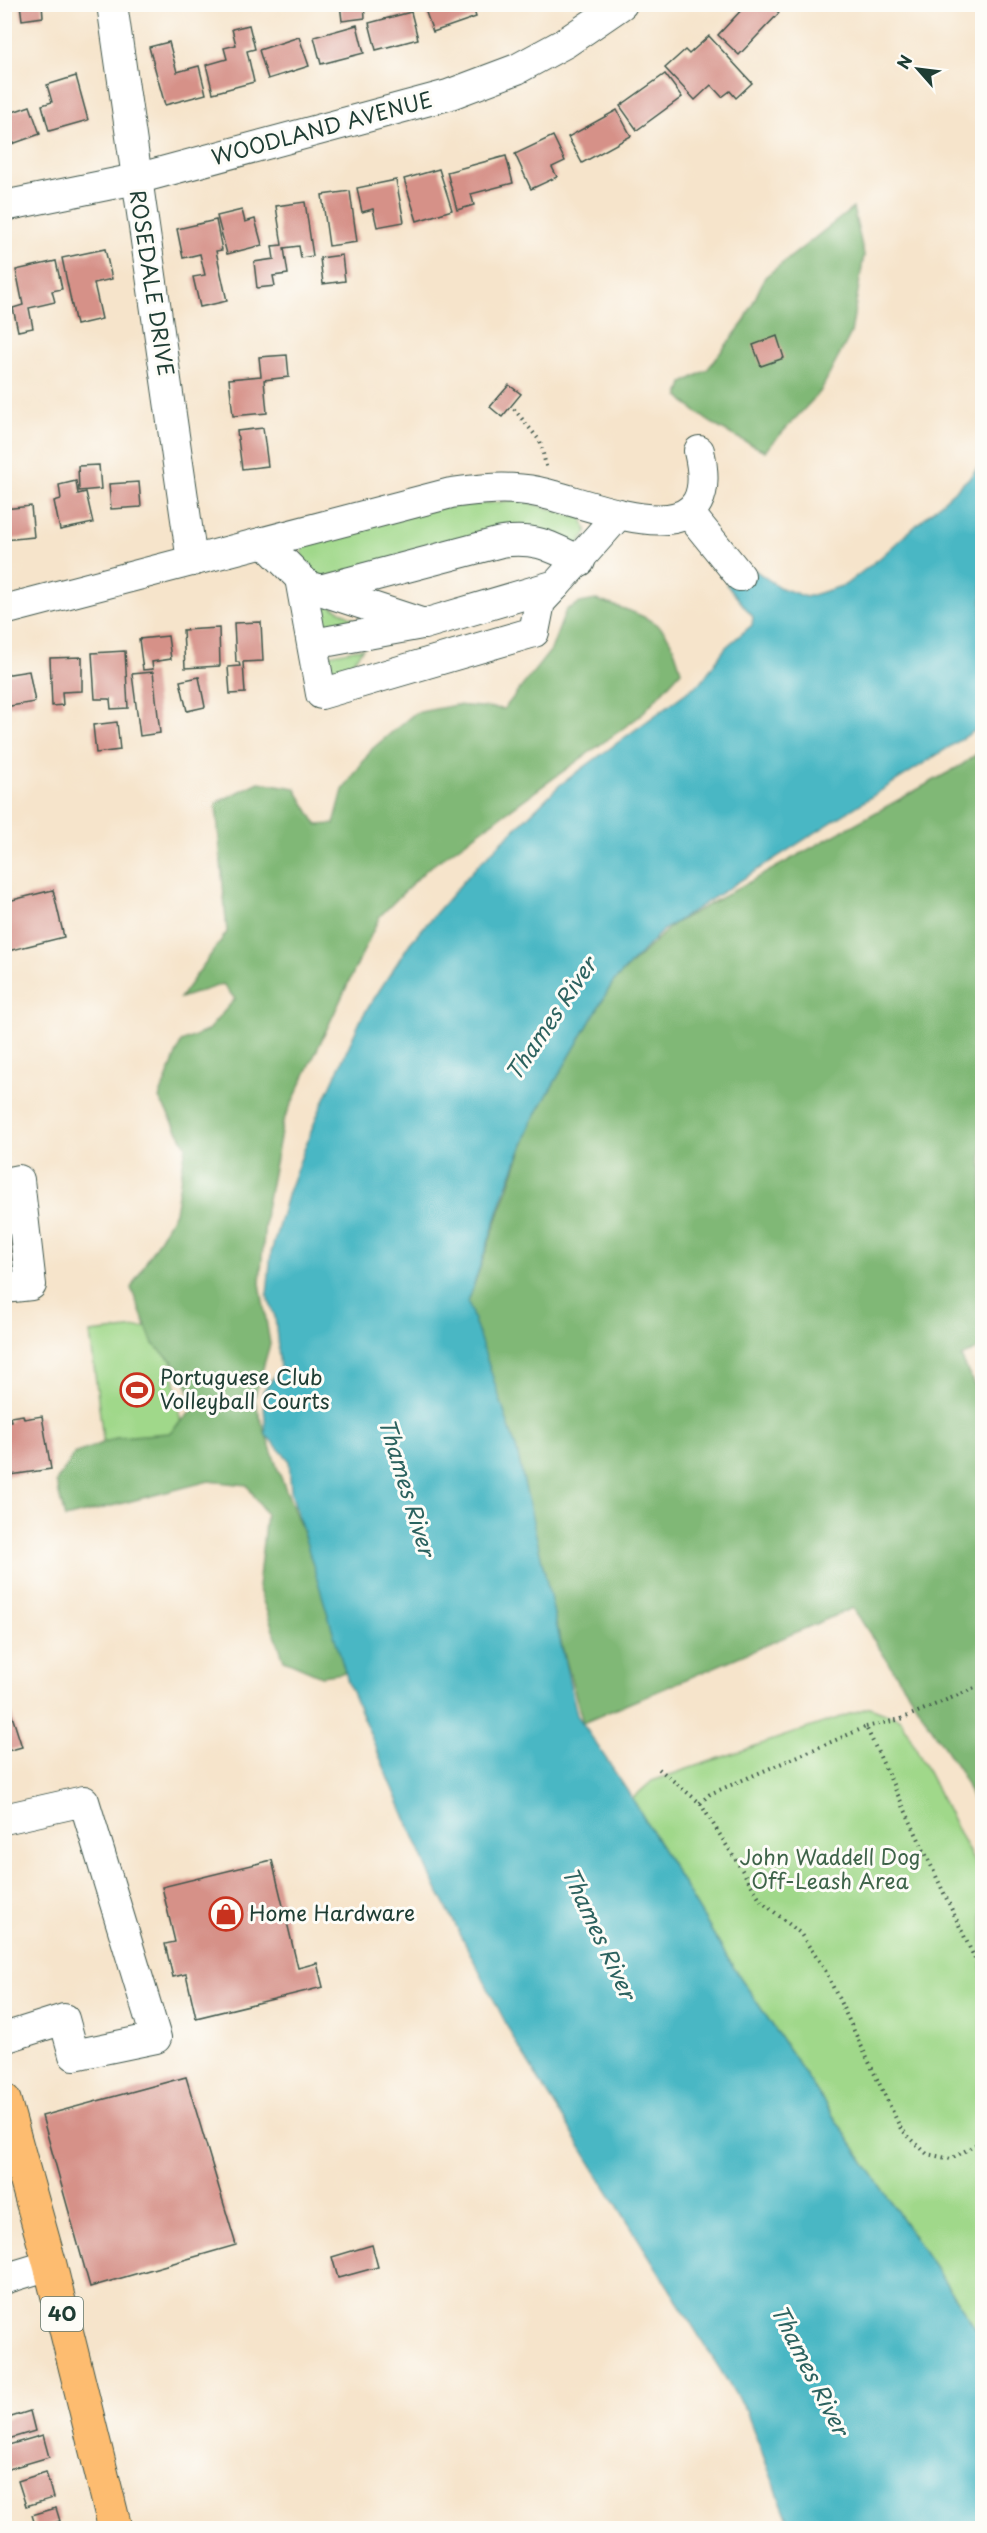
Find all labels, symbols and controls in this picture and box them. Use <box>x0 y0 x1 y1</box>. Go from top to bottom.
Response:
north arrow <box>888 39 948 99</box>
text: N <box>890 50 917 73</box>
street label: WOODLAND AVENUE <box>207 82 435 172</box>
street label: ROSEDALE DRIVE <box>122 187 183 378</box>
water label: Thames River <box>496 947 605 1087</box>
place label: Portuguese Club Volleyball Courts <box>160 1360 330 1416</box>
sports icon: Portuguese Club Volleyball Courts <box>119 1372 155 1408</box>
water label: Thames River <box>372 1414 446 1562</box>
park label: John Waddell Dog Off-Leash Area <box>739 1840 921 1896</box>
water label: Thames River <box>555 1861 647 2007</box>
shop icon: Home Hardware <box>208 1896 244 1932</box>
place label: Home Hardware <box>249 1896 415 1928</box>
road number: 40 <box>41 2297 83 2331</box>
water label: Thames River <box>764 2298 860 2443</box>

